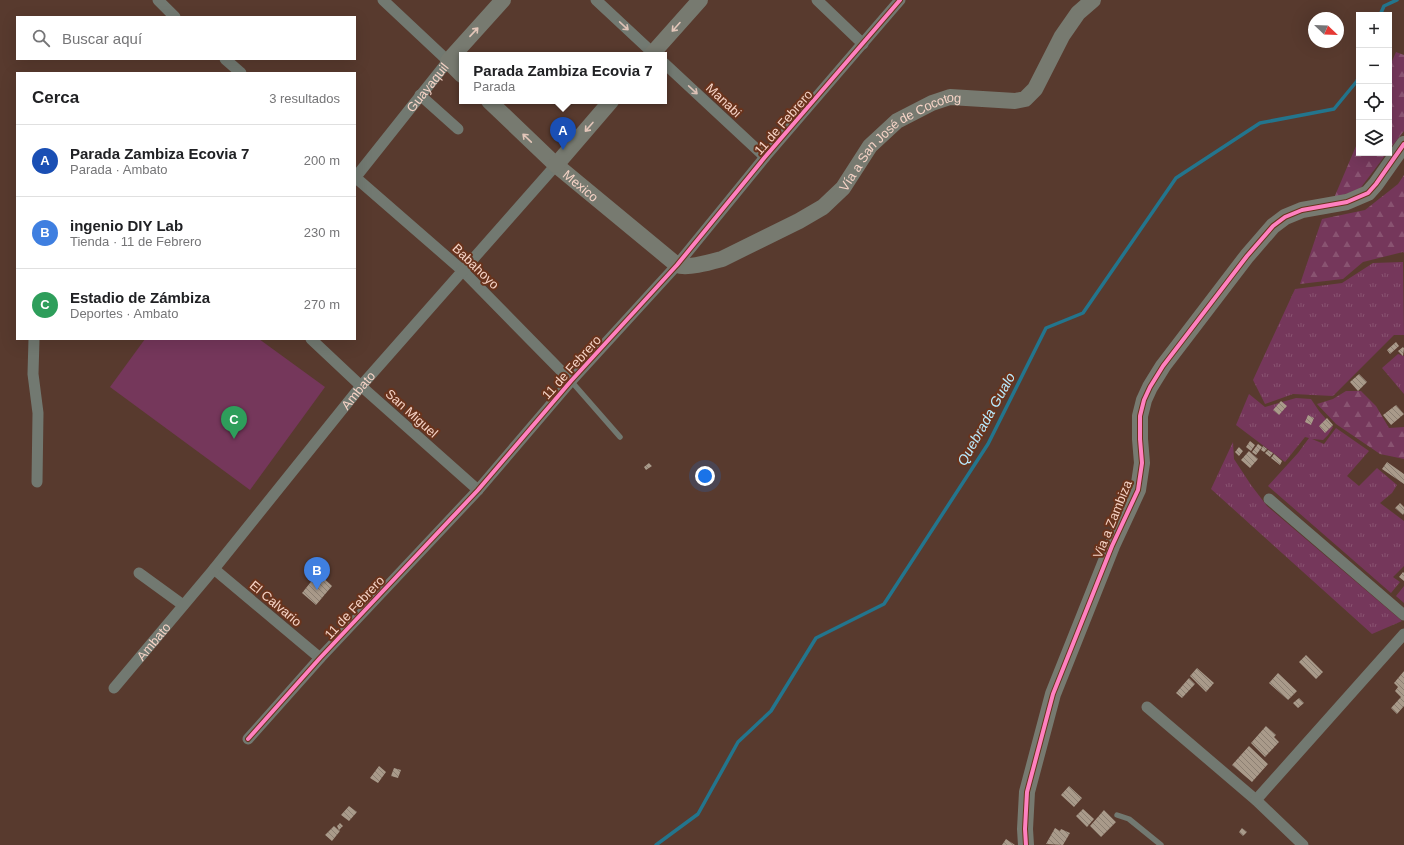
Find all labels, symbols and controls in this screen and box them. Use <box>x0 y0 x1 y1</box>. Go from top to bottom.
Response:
north arrow <box>1308 12 1344 48</box>
map controls <box>1356 12 1392 156</box>
button: + <box>1356 12 1392 48</box>
search box <box>16 16 356 60</box>
one-way arrow <box>619 22 630 31</box>
one-way arrow <box>671 22 680 33</box>
icon: search <box>30 27 52 49</box>
one-way arrow <box>469 27 479 37</box>
text: Buscar aquí <box>62 30 142 47</box>
button: − <box>1356 48 1392 84</box>
popup <box>459 52 667 104</box>
street label: Guayaquil <box>403 60 452 115</box>
text: Parada Zambiza Ecovia 7 <box>473 62 653 79</box>
text: Parada <box>473 79 515 94</box>
street label: Manabi <box>703 80 744 120</box>
button: locate <box>1356 84 1392 120</box>
one-way arrow <box>687 85 698 94</box>
street label: 11 de Febrero <box>751 87 816 158</box>
text: Cerca <box>32 88 79 107</box>
street label: Vía a San José de Cocotog <box>836 90 962 194</box>
text: 3 resultados <box>269 91 340 106</box>
pin: A <box>550 117 576 150</box>
button: layers <box>1356 120 1392 156</box>
one-way arrow <box>584 122 593 132</box>
one-way arrow <box>523 134 533 143</box>
text: Parada Zambiza Ecovia 7 <box>70 145 249 162</box>
text: A <box>40 153 50 168</box>
text: 200 m <box>304 153 340 168</box>
text: Parada · Ambato <box>70 162 168 177</box>
street label: Mexico <box>560 167 601 205</box>
text: ingenio DIY Lab <box>70 217 183 234</box>
text: B <box>40 225 50 240</box>
text: 230 m <box>304 225 340 240</box>
text: Tienda · 11 de Febrero <box>70 234 202 249</box>
street label: Babahoyo <box>449 241 502 292</box>
text: Estadio de Zámbiza <box>70 289 210 306</box>
text: C <box>40 297 50 312</box>
text: 270 m <box>304 297 340 312</box>
text: Deportes · Ambato <box>70 306 178 321</box>
street label: 11 de Febrero <box>539 332 604 402</box>
street label: Ambato <box>338 368 378 413</box>
water label: Quebrada Gualo <box>954 370 1018 468</box>
street label: San Miguel <box>382 386 441 441</box>
pin: C <box>221 406 247 439</box>
your location <box>695 466 715 486</box>
street label: Via a Zambiza <box>1090 477 1135 560</box>
pin: B <box>304 557 330 590</box>
street label: 11 de Febrero <box>321 573 387 642</box>
street label: El Calvario <box>247 577 305 629</box>
street label: Ambato <box>133 620 174 664</box>

